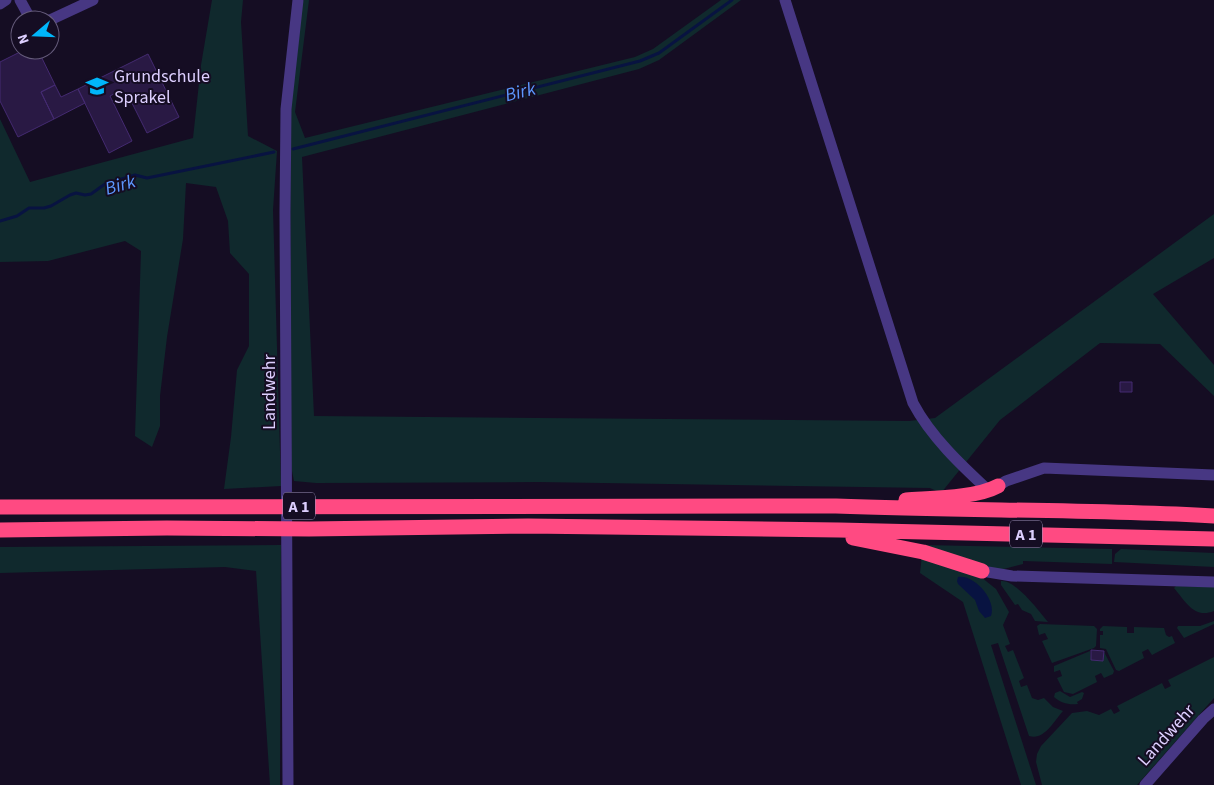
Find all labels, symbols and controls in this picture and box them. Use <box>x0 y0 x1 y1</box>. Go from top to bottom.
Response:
north arrow <box>10 10 60 60</box>
text: N <box>13 31 35 47</box>
place label: Grundschule Sprakel <box>114 64 210 110</box>
school or university icon: Grundschule Sprakel <box>84 73 110 99</box>
water label: Birk <box>502 75 540 109</box>
water label: Birk <box>102 168 140 203</box>
street label: Landwehr <box>257 353 282 430</box>
road number: A 1 <box>283 492 315 520</box>
road number: A 1 <box>1010 520 1042 548</box>
street label: Landwehr <box>1132 698 1201 772</box>

